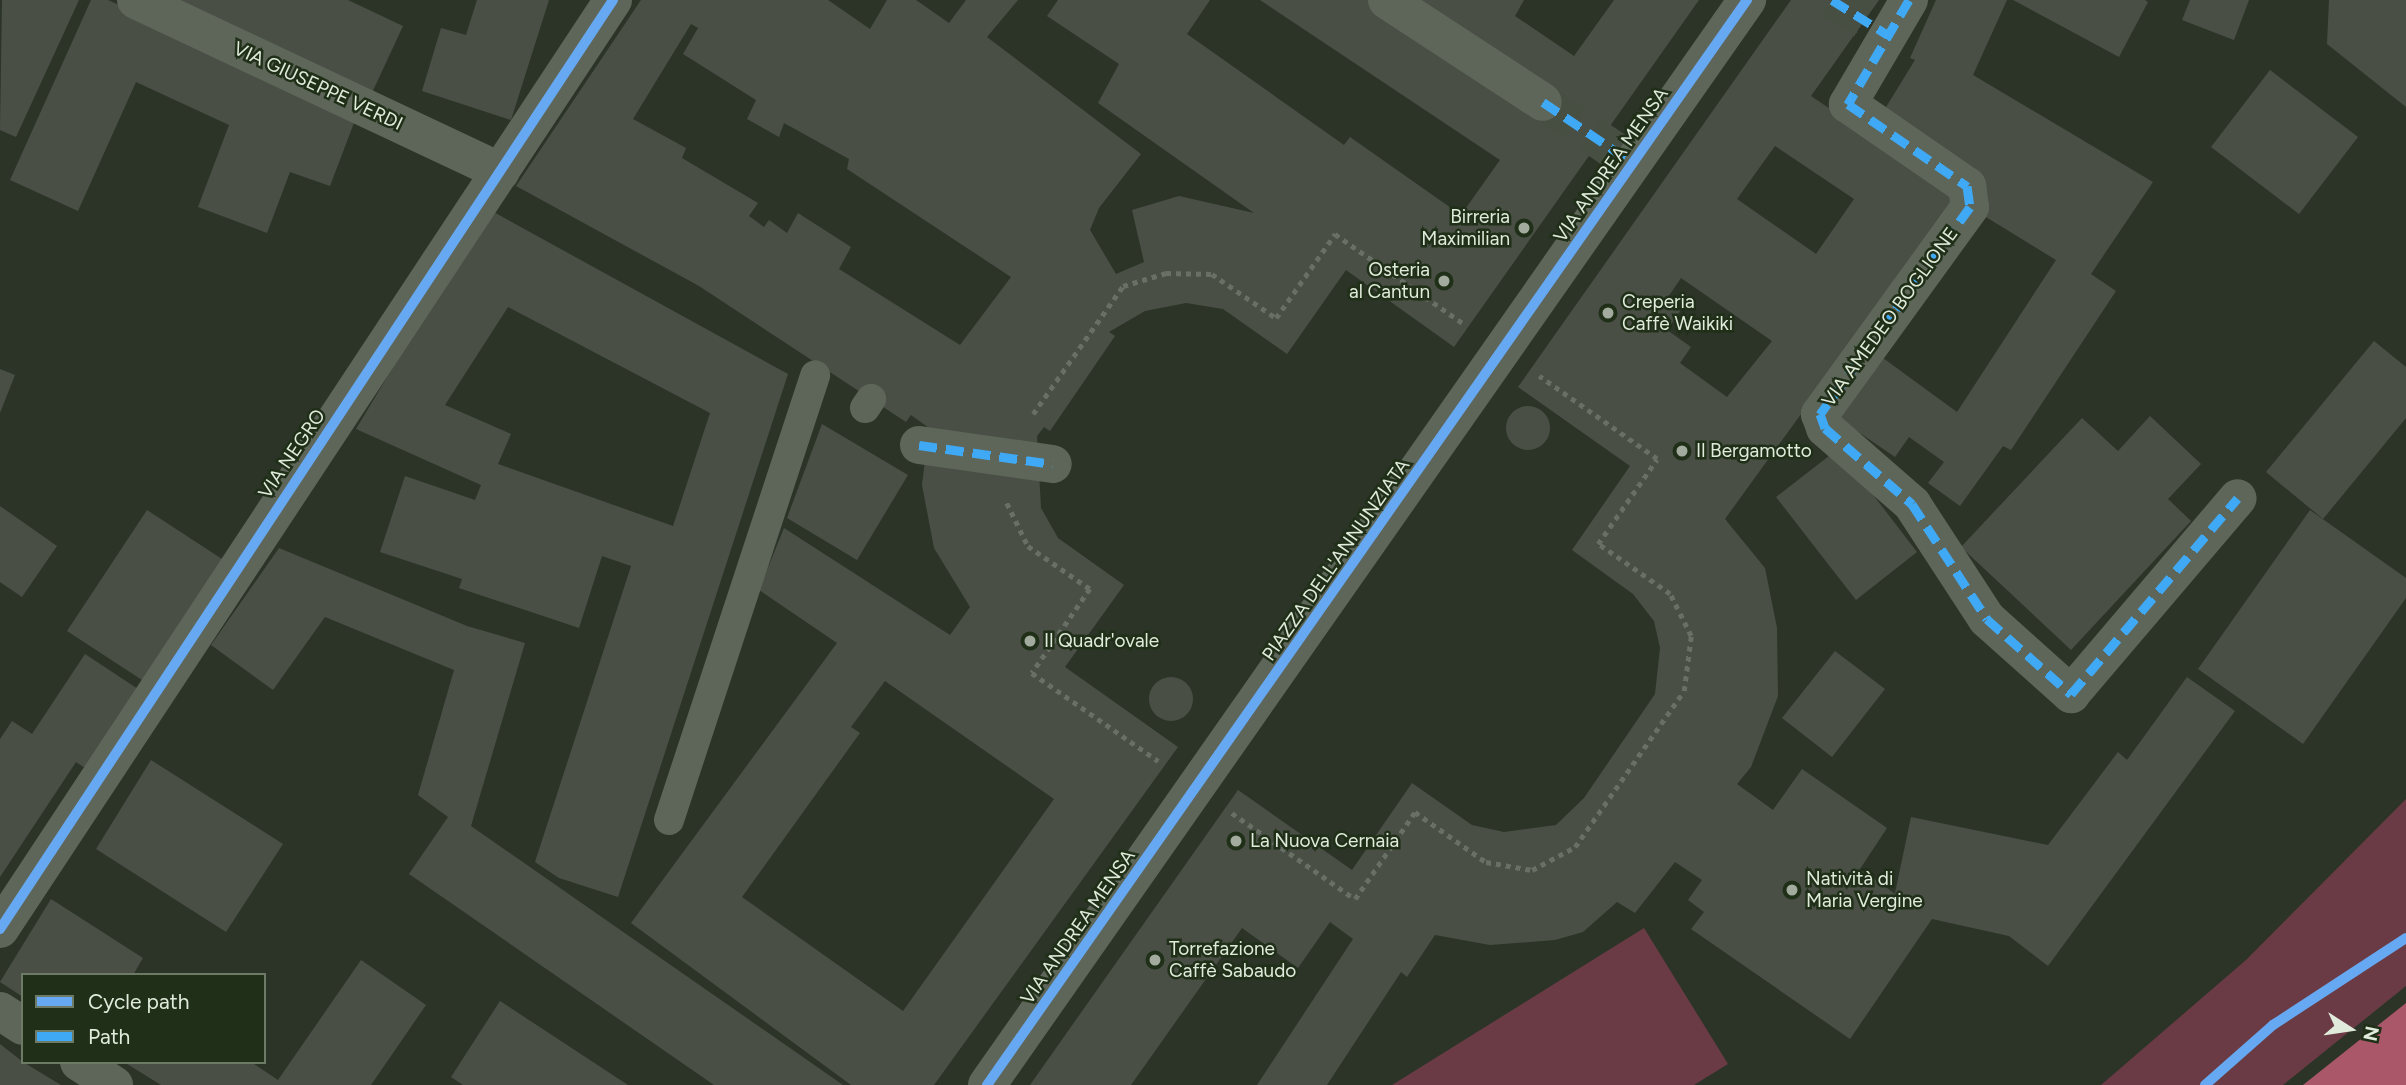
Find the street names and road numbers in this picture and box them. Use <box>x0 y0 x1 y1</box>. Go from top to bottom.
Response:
street label: VIA GIUSEPPE VERDI <box>230 37 406 135</box>
street label: VIA ANDREA MENSA <box>1549 83 1673 247</box>
street label: VIA AMEDEO BOGLIONE <box>1817 223 1963 411</box>
street label: VIA NEGRO <box>254 405 330 503</box>
street label: PIAZZA DELL'ANNUNZIATA <box>1257 455 1415 665</box>
street label: VIA ANDREA MENSA <box>1016 845 1140 1009</box>

